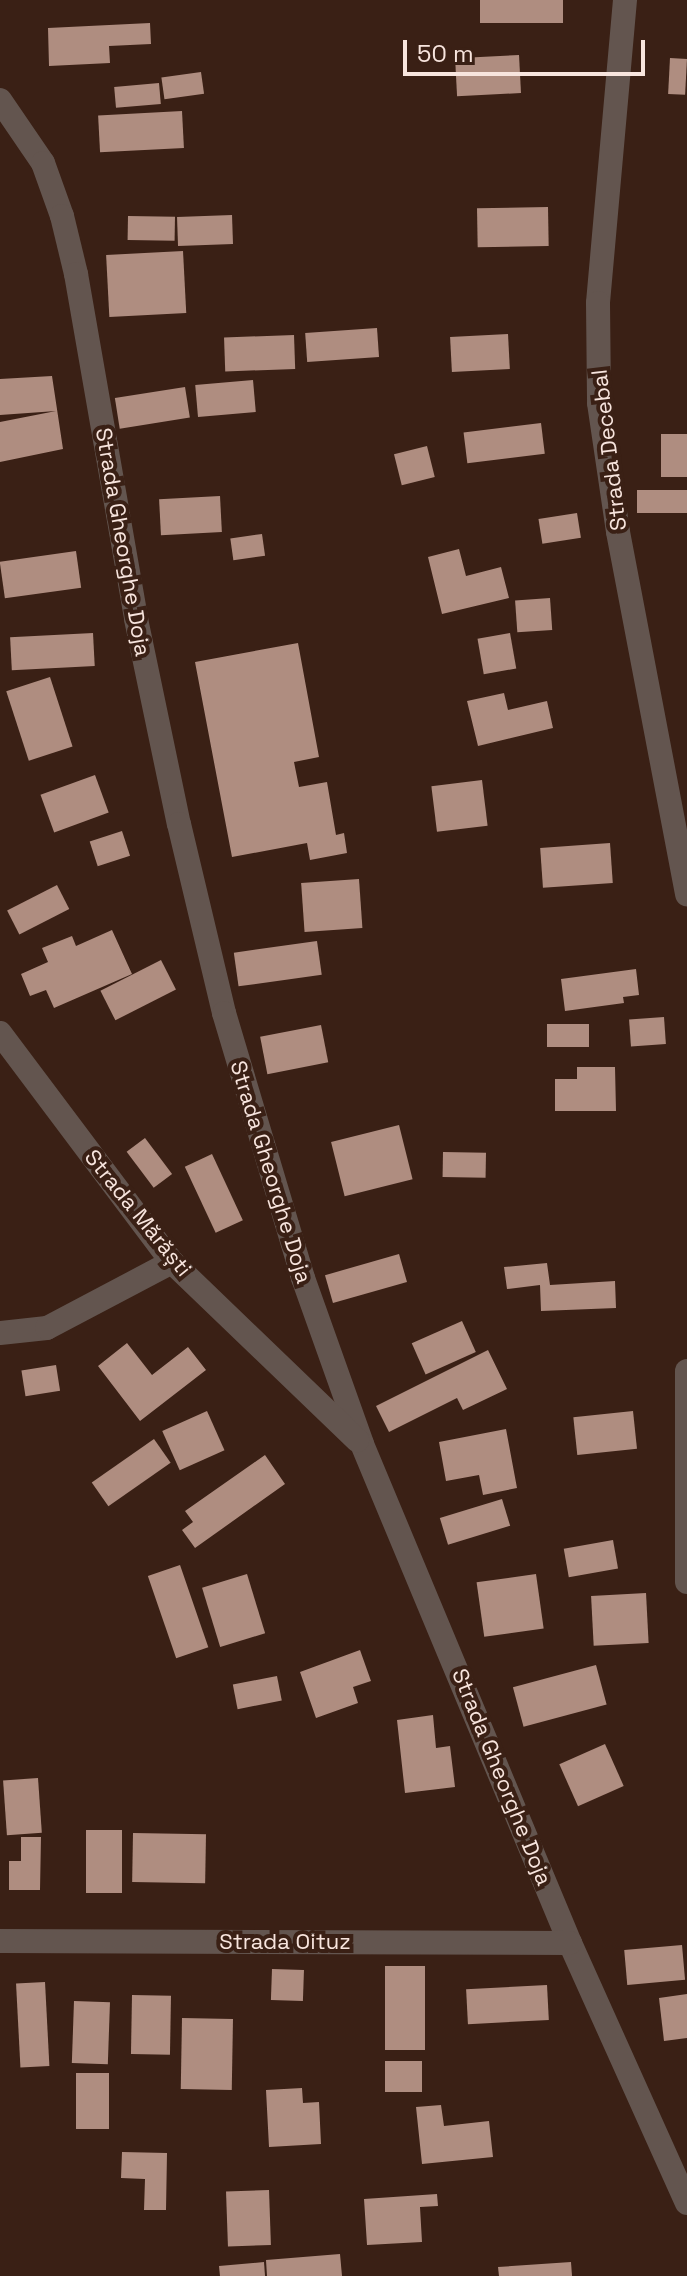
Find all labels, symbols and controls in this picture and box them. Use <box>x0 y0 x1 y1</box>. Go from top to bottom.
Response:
scale bar <box>407 24 649 74</box>
text: 50 m <box>417 38 474 69</box>
street label: Strada Decebal <box>586 368 632 532</box>
street label: Strada Gheorghe Doja <box>90 426 156 658</box>
street label: Strada Gheorghe Doja <box>225 1057 317 1287</box>
street label: Strada Mărăști <box>79 1144 197 1282</box>
street label: Strada Gheorghe Doja <box>446 1665 558 1889</box>
street label: Strada Oituz <box>219 1929 351 1955</box>

